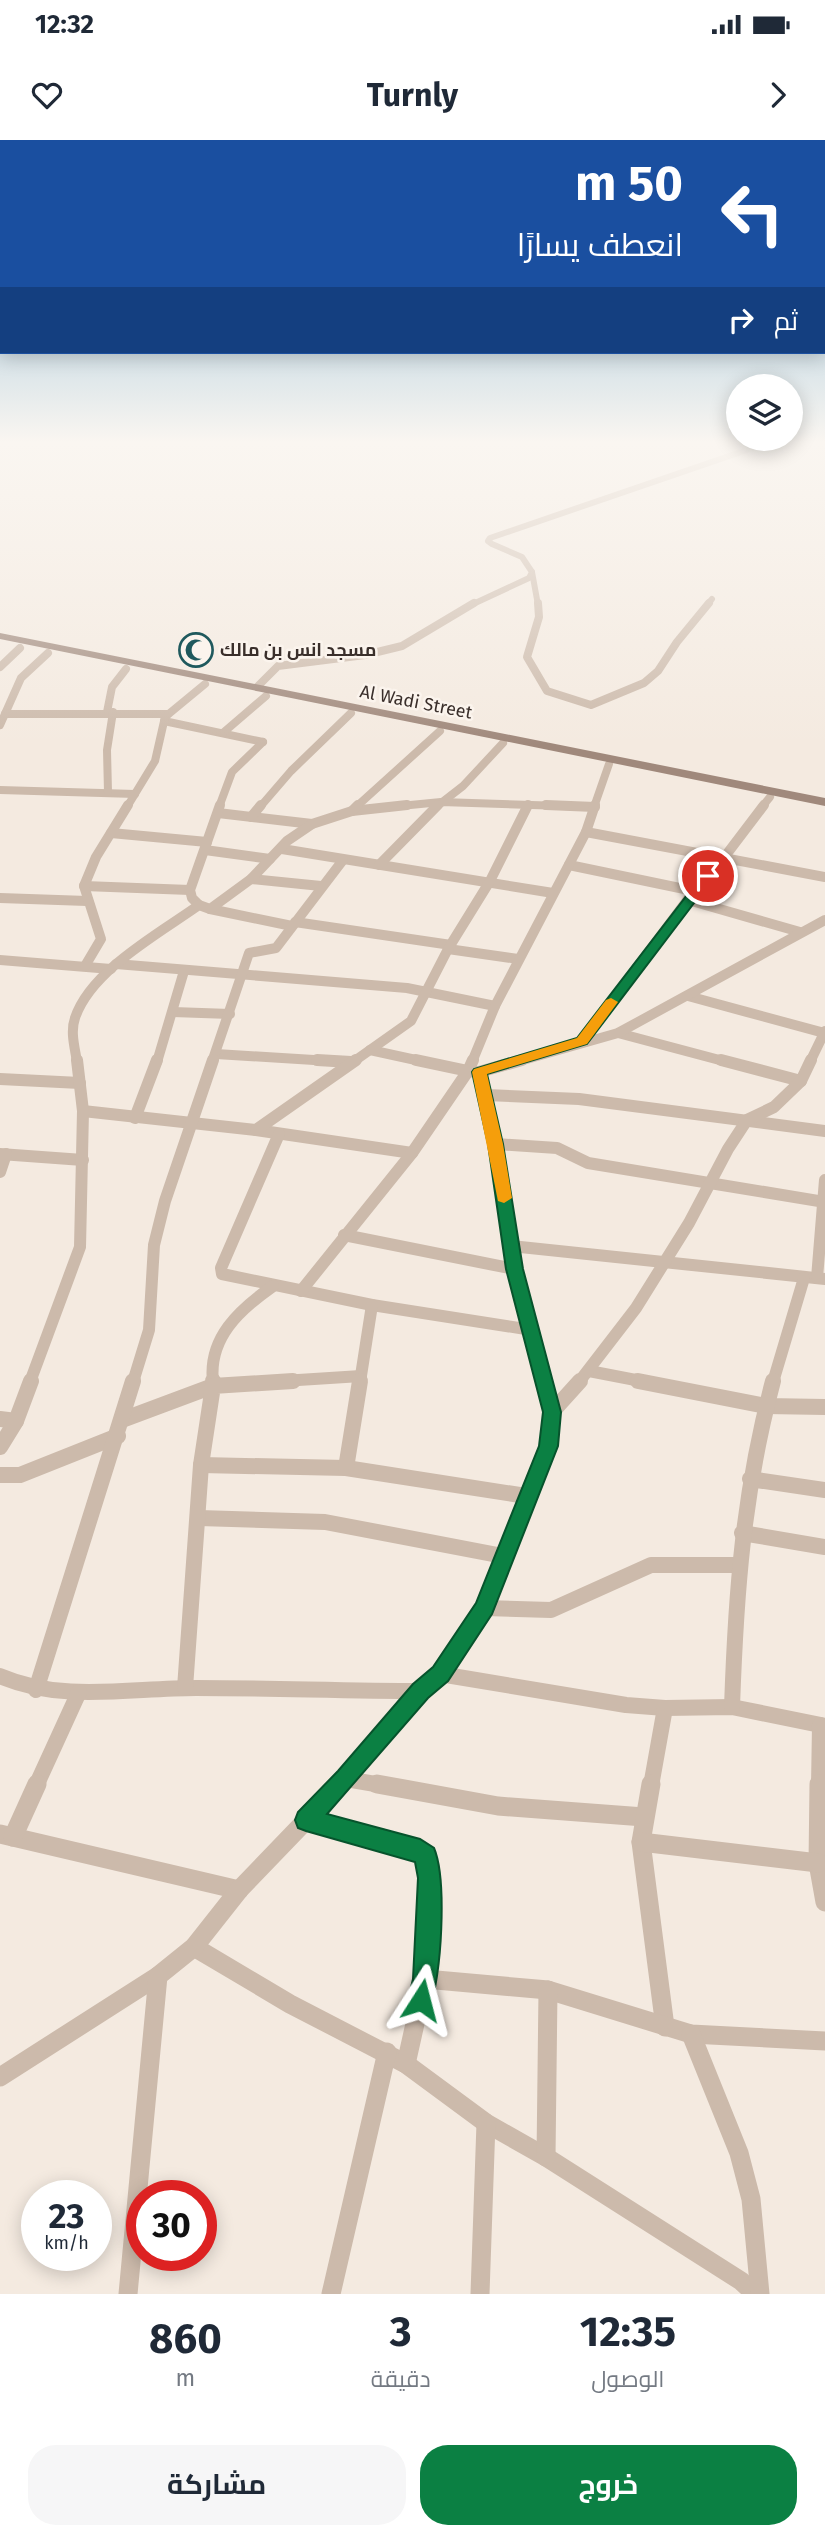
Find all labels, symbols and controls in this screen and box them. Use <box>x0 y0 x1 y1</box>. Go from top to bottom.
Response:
text: 12:32 <box>35 9 94 40</box>
icon: heart <box>28 76 66 114</box>
text: Turnly <box>367 76 458 114</box>
icon: forward <box>759 76 797 114</box>
text: 50 m <box>575 154 683 213</box>
icon: left <box>707 168 798 259</box>
text: انعطف يسارًا <box>517 226 683 264</box>
icon: right <box>722 301 760 339</box>
text: ثم <box>774 306 798 337</box>
map controls <box>726 374 803 451</box>
button: layers <box>726 374 803 451</box>
mosque icon: مسجد انس بن مالك <box>177 631 215 669</box>
place label: مسجد انس بن مالك <box>220 639 376 661</box>
street label: Al Wadi Street <box>358 680 475 724</box>
pin <box>678 846 738 906</box>
icon: arrive <box>689 857 727 895</box>
position arrow <box>384 1963 458 2037</box>
speed limit sign: 30 <box>126 2180 217 2271</box>
text: 23 <box>48 2195 85 2237</box>
text: km/h <box>44 2232 89 2254</box>
text: 3 <box>390 2307 412 2357</box>
text: 12:35 <box>580 2307 676 2357</box>
text: 860 <box>149 2314 222 2364</box>
text: m <box>176 2364 195 2392</box>
text: دقيقة <box>371 2365 431 2393</box>
text: الوصول <box>591 2365 664 2393</box>
button: مشاركة <box>28 2445 406 2525</box>
button: خروج <box>420 2445 797 2525</box>

